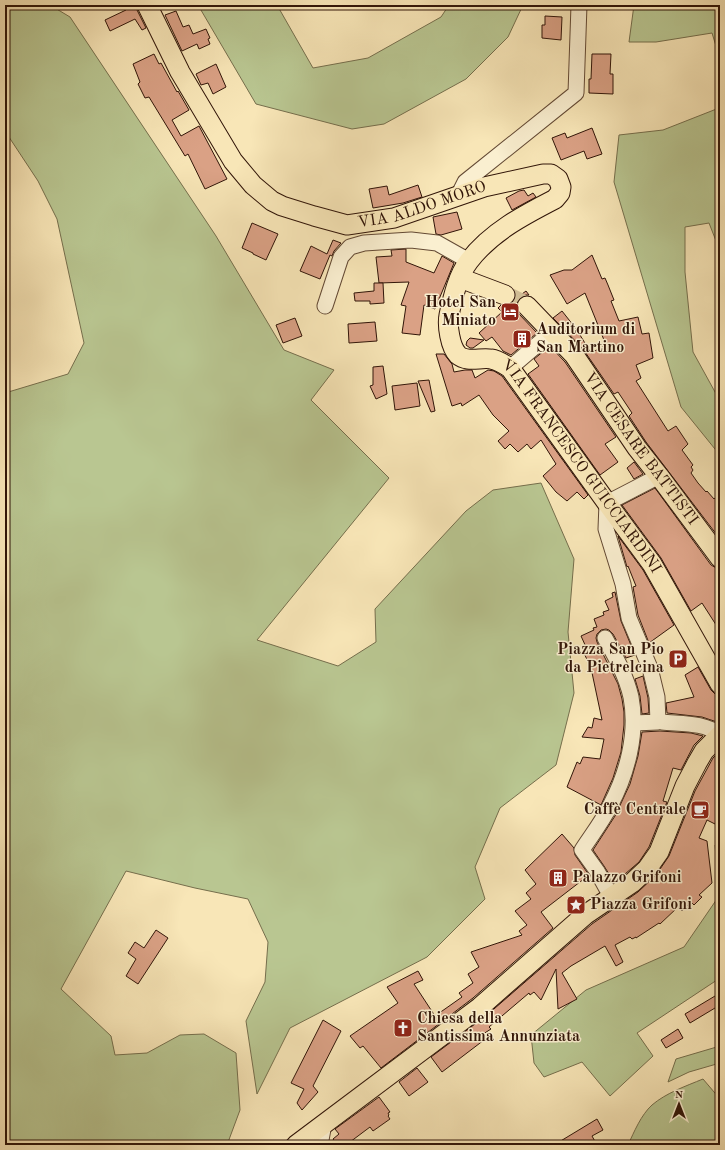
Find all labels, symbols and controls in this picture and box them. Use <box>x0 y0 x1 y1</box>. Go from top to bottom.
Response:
street label: VIA ALDO MORO <box>357 179 488 231</box>
place label: Hotel San Miniato <box>425 295 496 329</box>
hotel icon: Hotel San Miniato <box>499 301 521 323</box>
place label: Auditorium di San Martino <box>536 322 635 356</box>
building icon: Auditorium di San Martino <box>511 328 533 350</box>
street label: VIA FRANCESCO GUICCIARDINI <box>499 357 663 576</box>
street label: VIA CESARE BATTISTI <box>580 370 701 528</box>
place label: Piazza San Pio da Pietrelcina <box>557 642 664 676</box>
parking icon: Piazza San Pio da Pietrelcina <box>667 648 689 670</box>
cafe icon: Caffè Centrale <box>689 799 711 821</box>
place label: Caffè Centrale <box>584 802 686 818</box>
building icon: Palazzo Grifoni <box>547 867 569 889</box>
place label: Palazzo Grifoni <box>572 870 682 886</box>
place icon: Piazza Grifoni <box>565 894 587 916</box>
place label: Piazza Grifoni <box>590 897 692 913</box>
place label: Chiesa della Santissima Annunziata <box>417 1011 580 1045</box>
church icon: Chiesa della Santissima Annunziata <box>392 1017 414 1039</box>
north arrow <box>659 1084 699 1124</box>
text: N <box>675 1090 684 1101</box>

